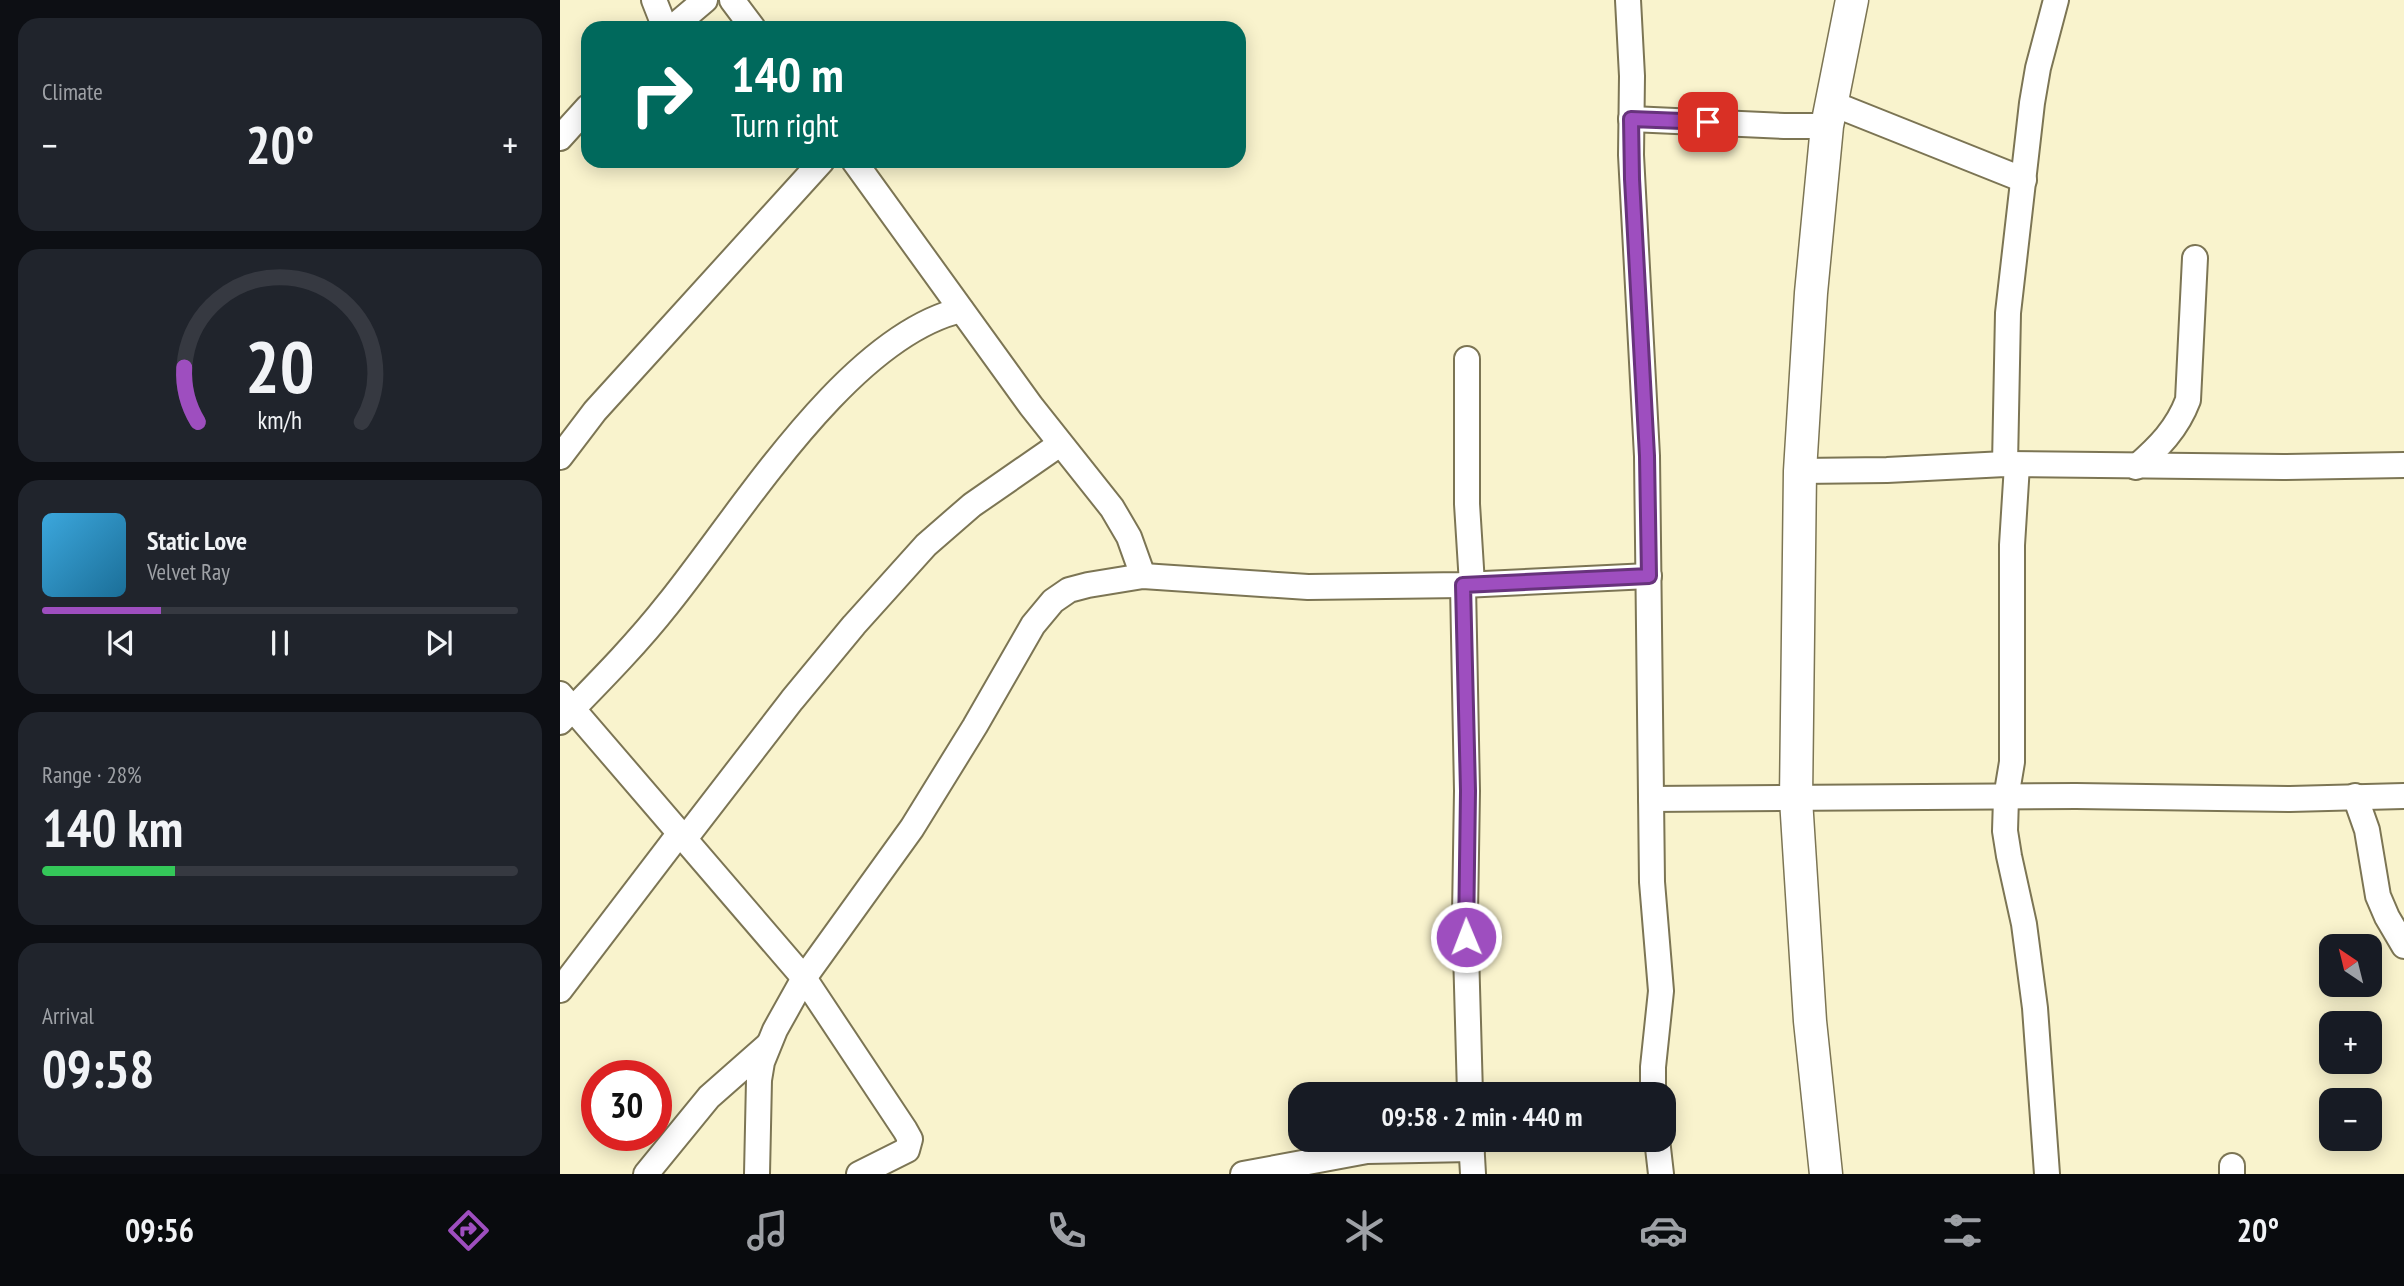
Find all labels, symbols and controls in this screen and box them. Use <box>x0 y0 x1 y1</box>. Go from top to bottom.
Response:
text: 140 m <box>731 42 844 106</box>
icon: right <box>616 49 707 140</box>
text: Climate <box>42 77 103 106</box>
pin <box>1678 92 1738 152</box>
icon: arrive <box>1689 103 1727 141</box>
text: Turn right <box>731 104 839 146</box>
text: 20° <box>246 111 314 178</box>
text: − <box>42 120 58 169</box>
text: + <box>502 120 518 169</box>
text: 20 <box>245 318 315 412</box>
text: km/h <box>258 404 302 436</box>
text: Static Love <box>147 524 247 557</box>
text: Velvet Ray <box>147 557 230 586</box>
icon: previous <box>102 624 140 662</box>
icon: pause <box>261 624 299 662</box>
icon: next <box>420 624 458 662</box>
text: Range · 28% <box>42 760 142 789</box>
text: 140 km <box>42 794 183 861</box>
position arrow <box>1429 900 1503 974</box>
north arrow <box>2319 934 2382 998</box>
map controls <box>2319 934 2382 1151</box>
text: Arrival <box>42 1001 94 1030</box>
button: + <box>2319 1011 2382 1074</box>
text: 09:58 <box>42 1035 154 1102</box>
speed limit sign: 30 <box>581 1060 672 1151</box>
button: − <box>2319 1088 2382 1151</box>
text: 09:58 · 2 min · 440 m <box>1382 1100 1582 1133</box>
icon: directions <box>444 1206 493 1255</box>
icon: music <box>743 1206 792 1255</box>
icon: phone <box>1042 1206 1091 1255</box>
icon: climate <box>1340 1206 1389 1255</box>
icon: car <box>1639 1206 1688 1255</box>
icon: filters <box>1938 1206 1987 1255</box>
text: 09:56 <box>125 1209 194 1251</box>
text: 20° <box>2237 1209 2279 1251</box>

